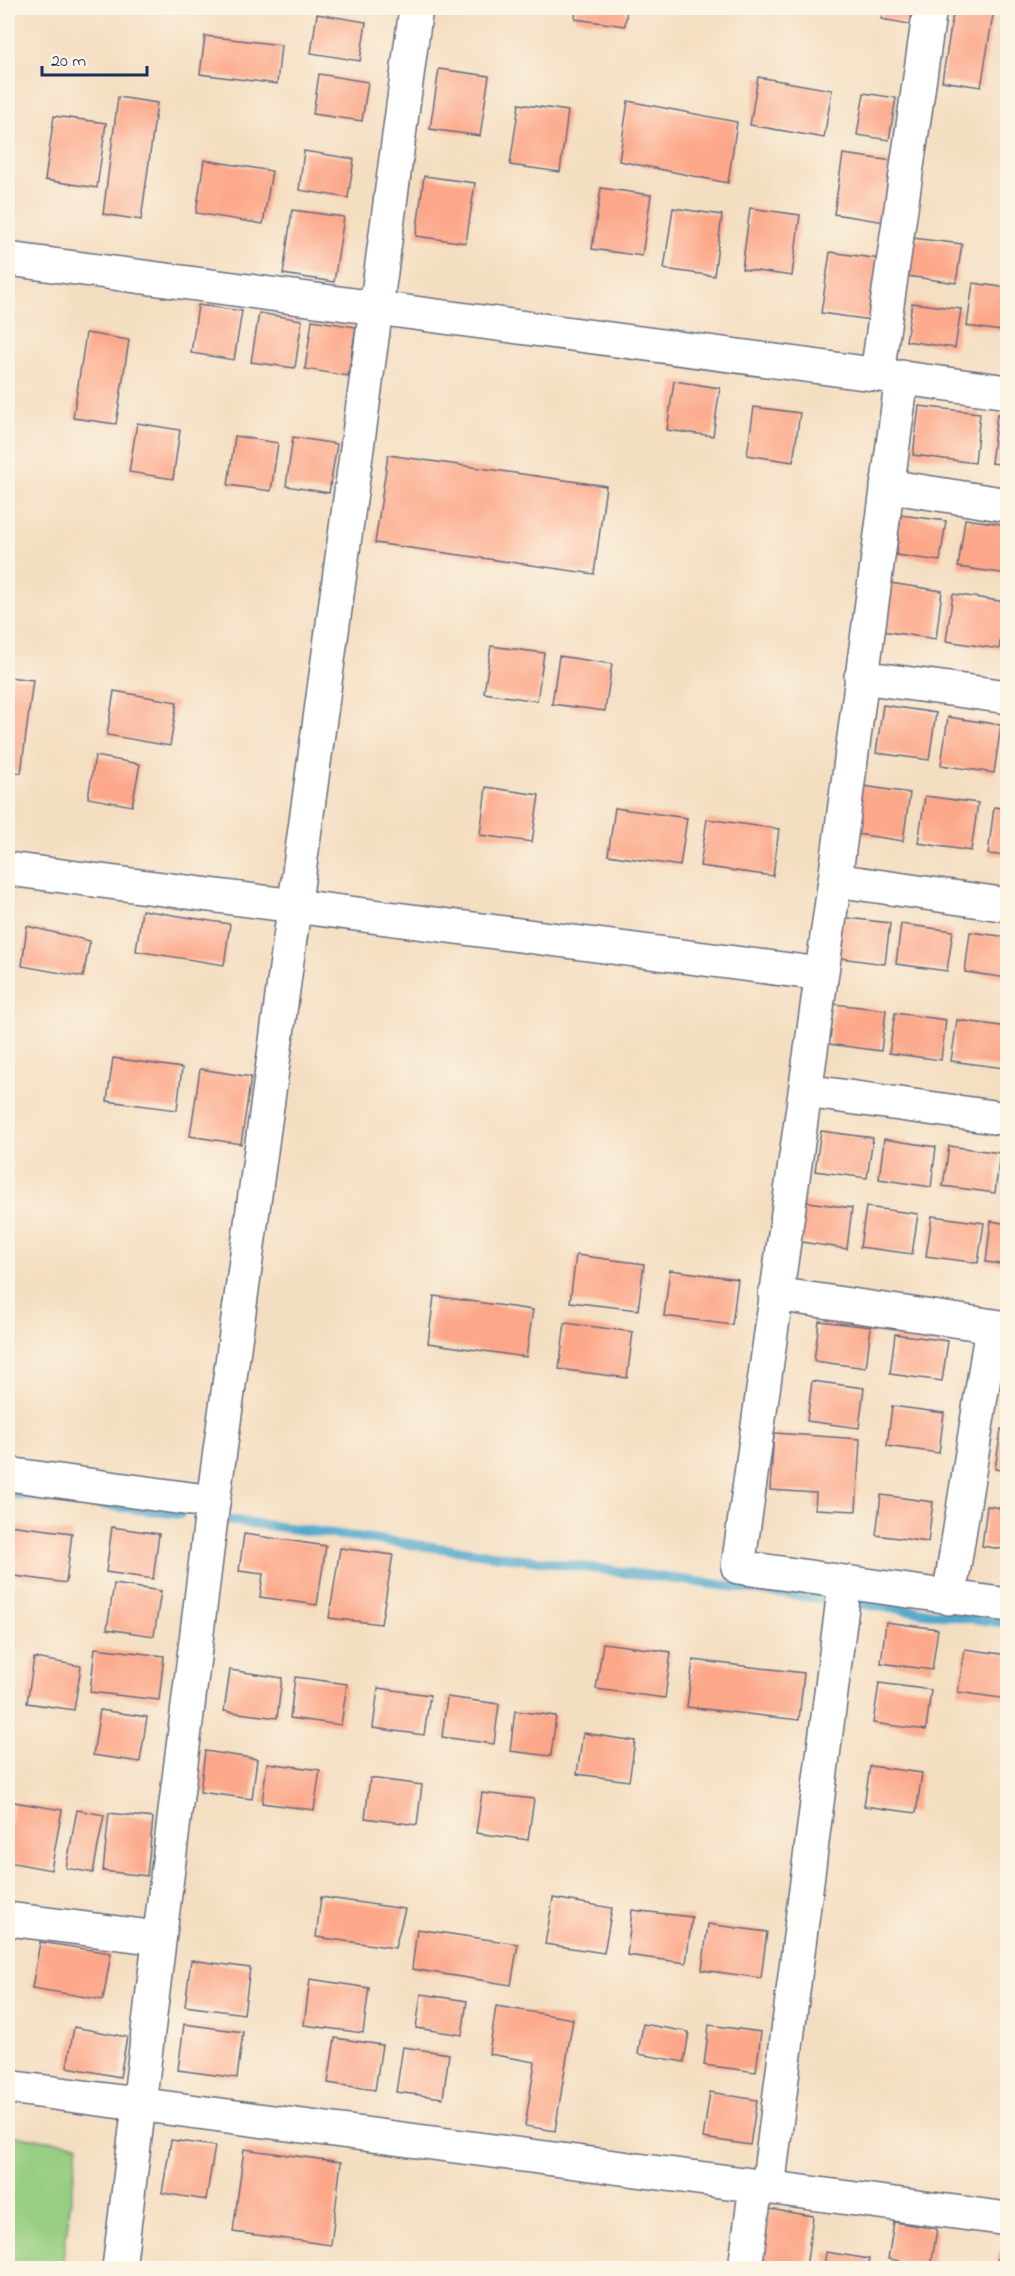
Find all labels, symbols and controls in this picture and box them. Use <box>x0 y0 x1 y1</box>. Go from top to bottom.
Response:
scale bar <box>42 39 147 77</box>
text: 20 m <box>51 49 86 75</box>

